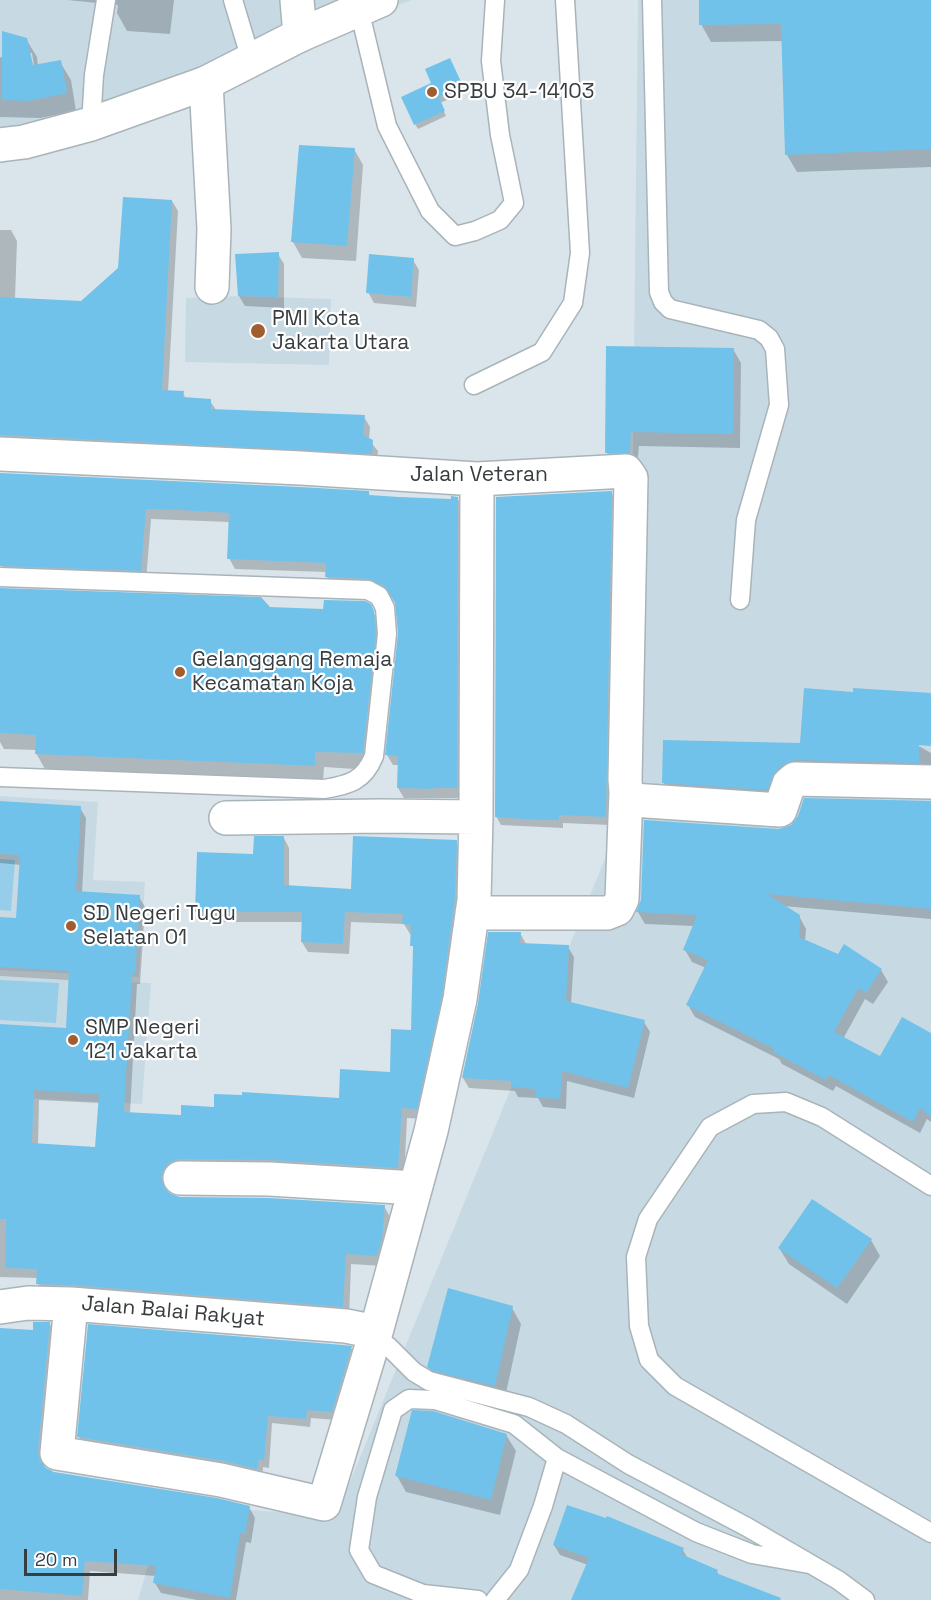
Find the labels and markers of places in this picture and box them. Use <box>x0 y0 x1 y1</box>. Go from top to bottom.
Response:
place label: SPBU 34-14103 <box>444 79 594 105</box>
marker: SPBU 34-14103 <box>425 85 439 99</box>
place label: PMI Kota Jakarta Utara <box>272 306 409 356</box>
marker: PMI Kota Jakarta Utara <box>249 322 267 340</box>
place label: Gelanggang Remaja Kecamatan Koja <box>192 647 392 697</box>
marker: Gelanggang Remaja Kecamatan Koja <box>173 665 187 679</box>
place label: SD Negeri Tugu Selatan 01 <box>83 901 236 951</box>
marker: SD Negeri Tugu Selatan 01 <box>64 919 78 933</box>
place label: SMP Negeri 121 Jakarta <box>85 1015 199 1065</box>
marker: SMP Negeri 121 Jakarta <box>66 1033 80 1047</box>

